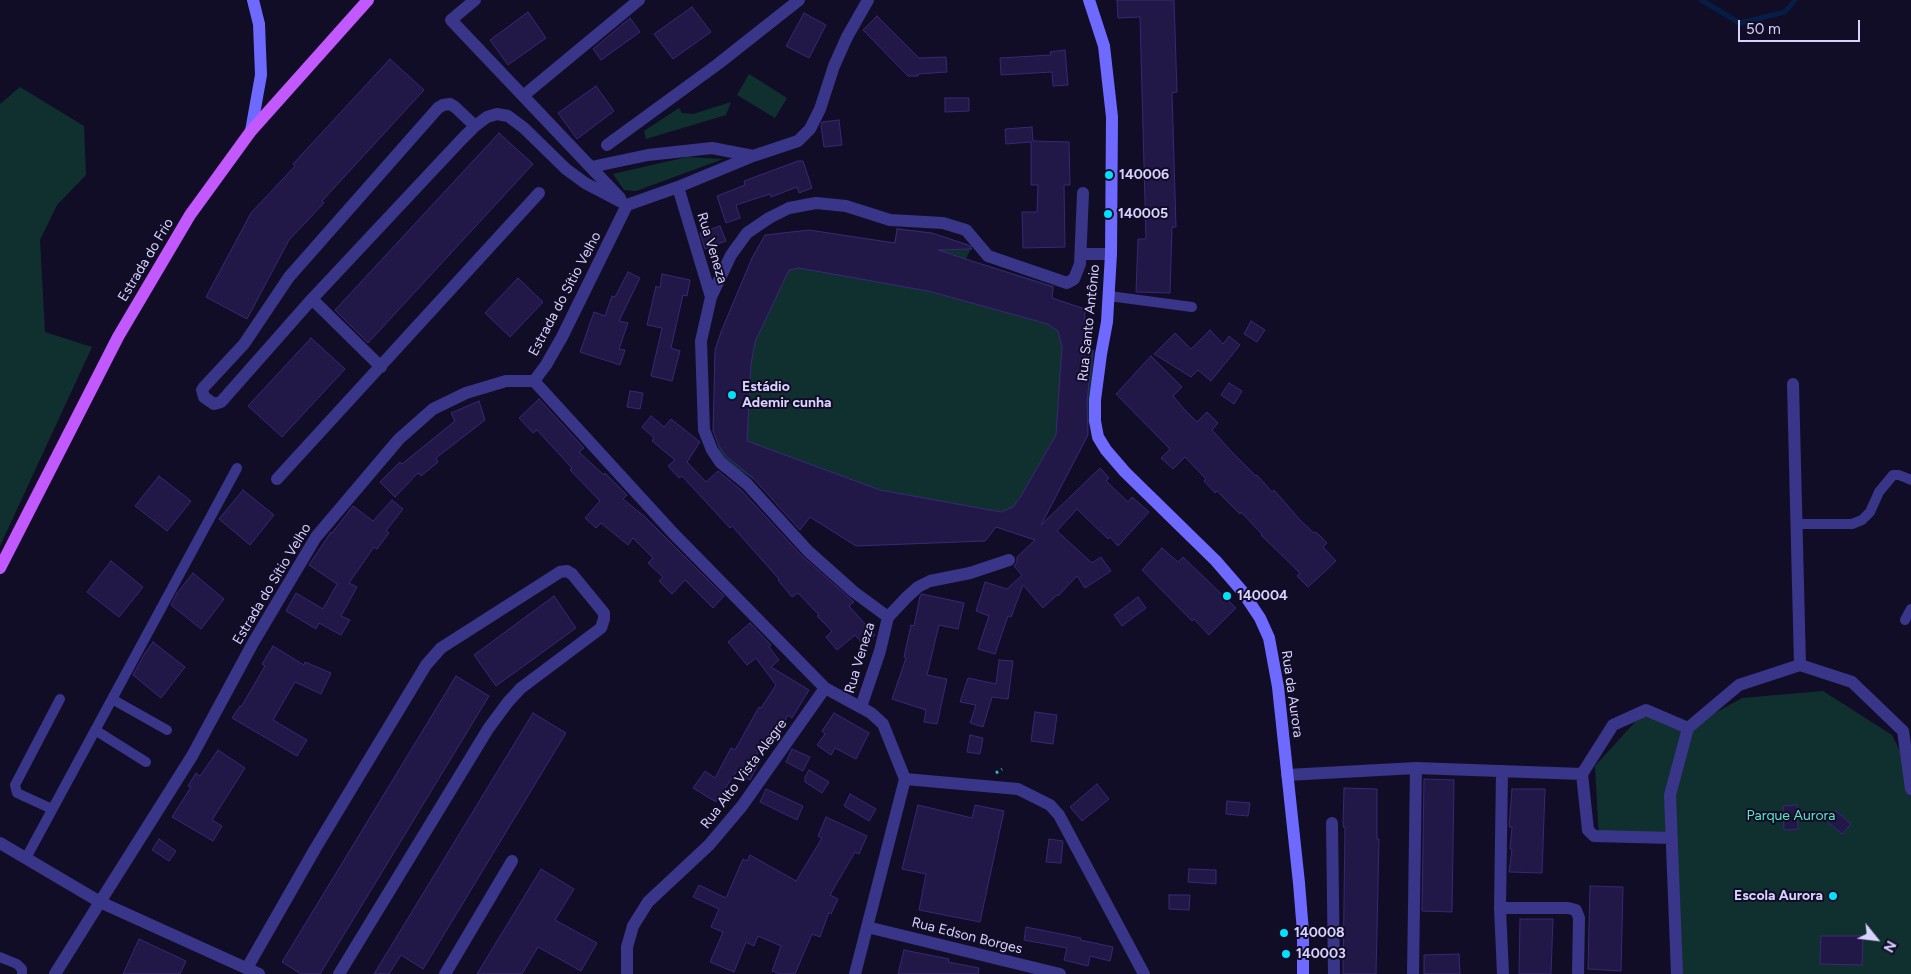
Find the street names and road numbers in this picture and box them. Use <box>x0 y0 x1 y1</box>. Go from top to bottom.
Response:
street label: Rua Veneza <box>693 210 731 286</box>
street label: Estrada do Frio <box>115 215 177 305</box>
street label: Estrada do Sítio Velho <box>525 229 605 359</box>
street label: Rua Santo Antônio <box>1075 264 1103 382</box>
street label: Estrada do Sítio Velho <box>229 520 315 648</box>
street label: Rua Veneza <box>841 620 879 696</box>
street label: Rua da Aurora <box>1278 649 1306 739</box>
street label: Rua Alto Vista Alegre <box>697 716 791 832</box>
street label: Rua Edson Borges <box>910 914 1024 958</box>

